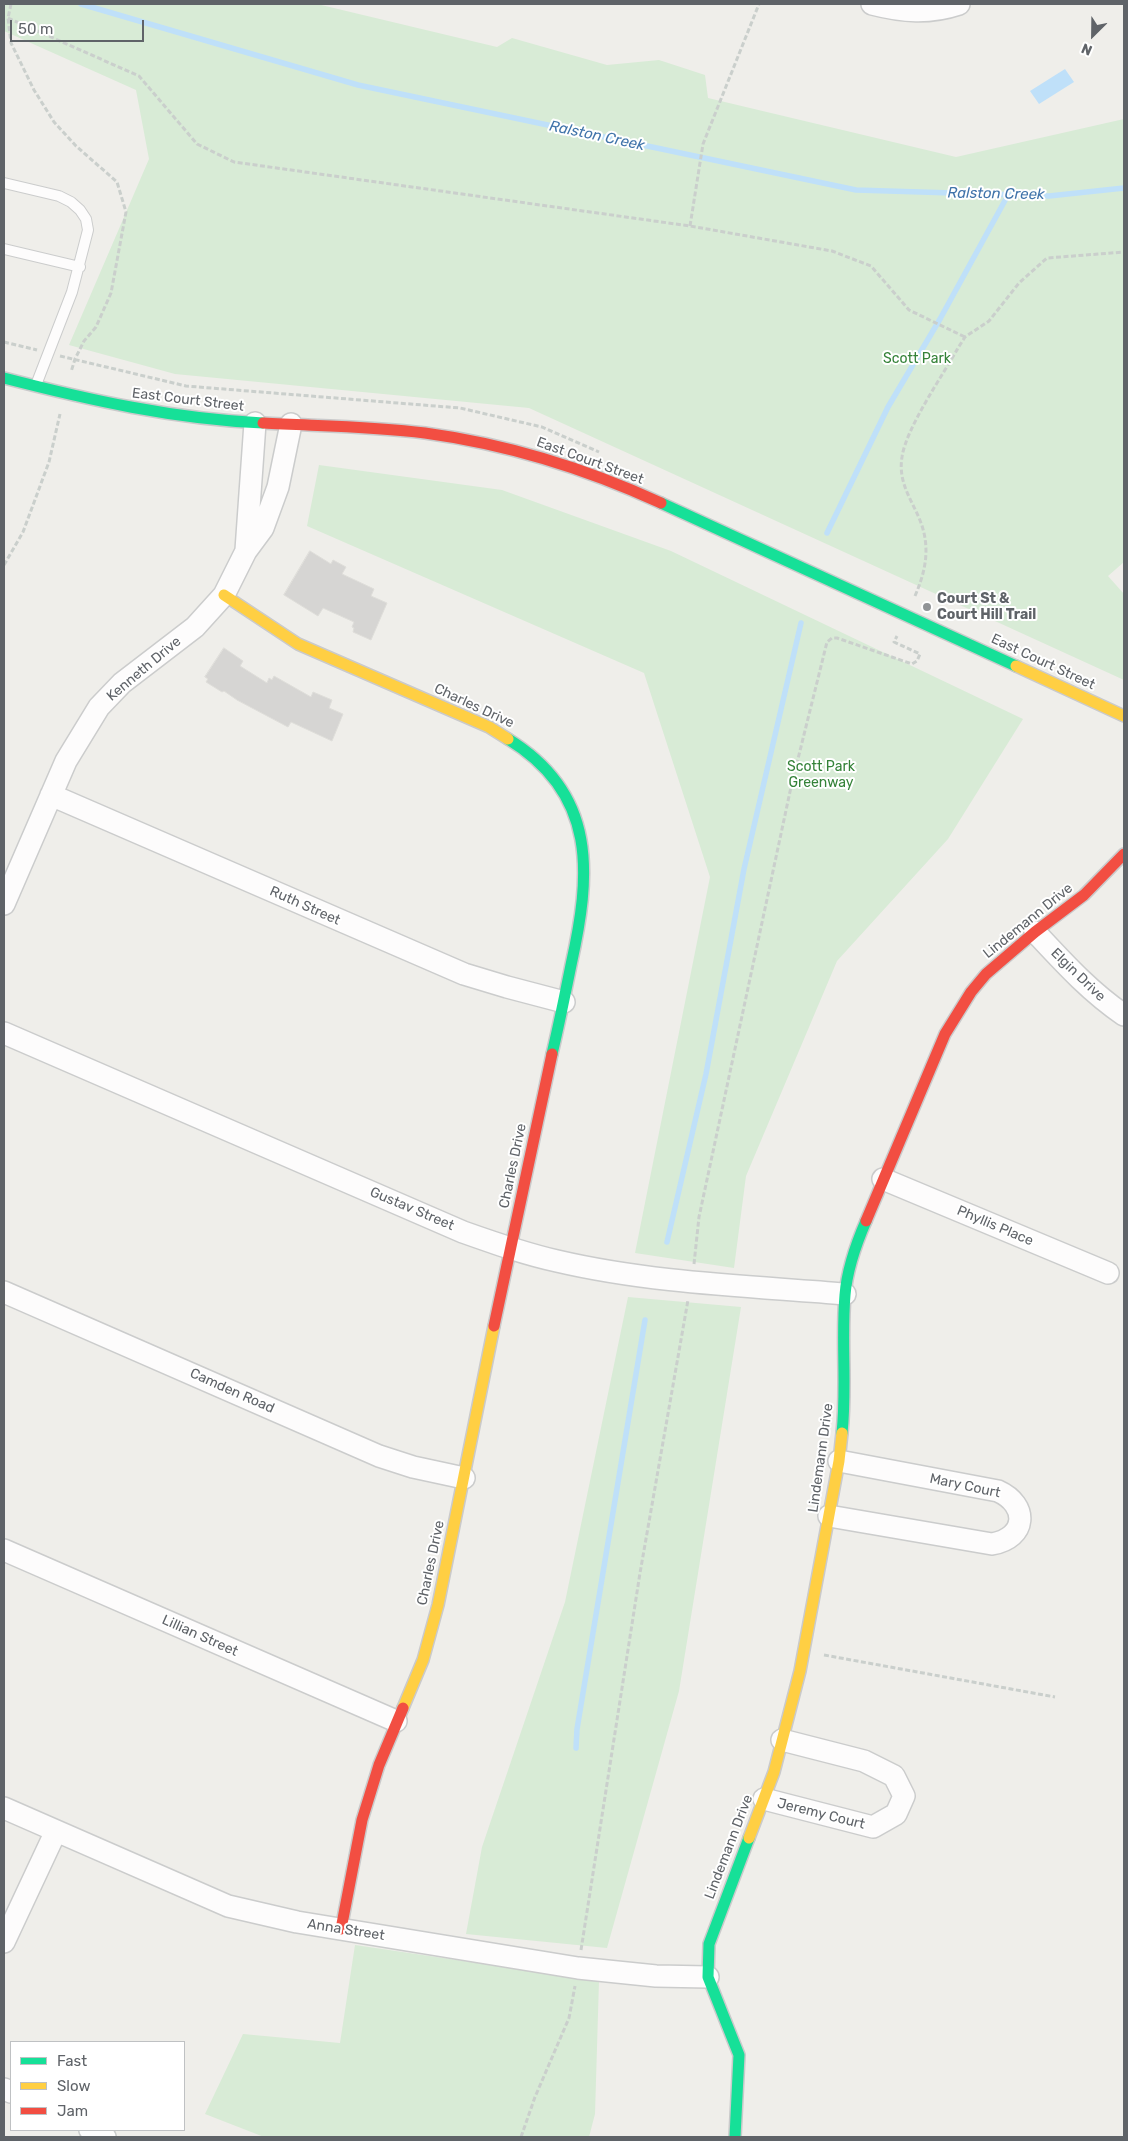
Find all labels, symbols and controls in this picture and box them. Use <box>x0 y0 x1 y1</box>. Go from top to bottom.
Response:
scale bar <box>12 10 146 42</box>
north arrow <box>1068 10 1118 60</box>
text: 50 m <box>18 20 53 38</box>
text: N <box>1079 39 1095 59</box>
water label: Ralston Creek <box>548 117 646 155</box>
water label: Ralston Creek <box>947 184 1045 204</box>
park label: Scott Park <box>883 351 951 367</box>
street label: East Court Street <box>131 385 245 415</box>
street label: East Court Street <box>534 434 646 488</box>
place label: Court St & Court Hill Trail <box>937 591 1036 624</box>
marker: Court St & Court Hill Trail <box>921 601 933 613</box>
street label: East Court Street <box>988 631 1098 693</box>
street label: Kenneth Drive <box>103 633 185 705</box>
street label: Charles Drive <box>431 680 517 732</box>
park label: Scott Park Greenway <box>787 759 855 792</box>
street label: Lindemann Drive <box>980 880 1076 962</box>
street label: Ruth Street <box>267 883 343 929</box>
street label: Elgin Drive <box>1047 945 1109 1005</box>
street label: Charles Drive <box>496 1122 530 1210</box>
street label: Gustav Street <box>367 1184 457 1234</box>
street label: Phyllis Place <box>954 1202 1036 1250</box>
street label: Camden Road <box>187 1365 277 1417</box>
street label: Lindemann Drive <box>805 1402 837 1514</box>
street label: Mary Court <box>928 1470 1002 1502</box>
street label: Charles Drive <box>414 1519 448 1607</box>
street label: Lillian Street <box>159 1612 241 1660</box>
street label: Lindemann Drive <box>701 1793 757 1901</box>
street label: Jeremy Court <box>775 1795 867 1833</box>
street label: Anna Street <box>306 1916 386 1944</box>
legend <box>10 2041 185 2131</box>
text: Fast <box>57 2052 87 2070</box>
text: Slow <box>57 2077 90 2095</box>
text: Jam <box>57 2102 88 2120</box>

